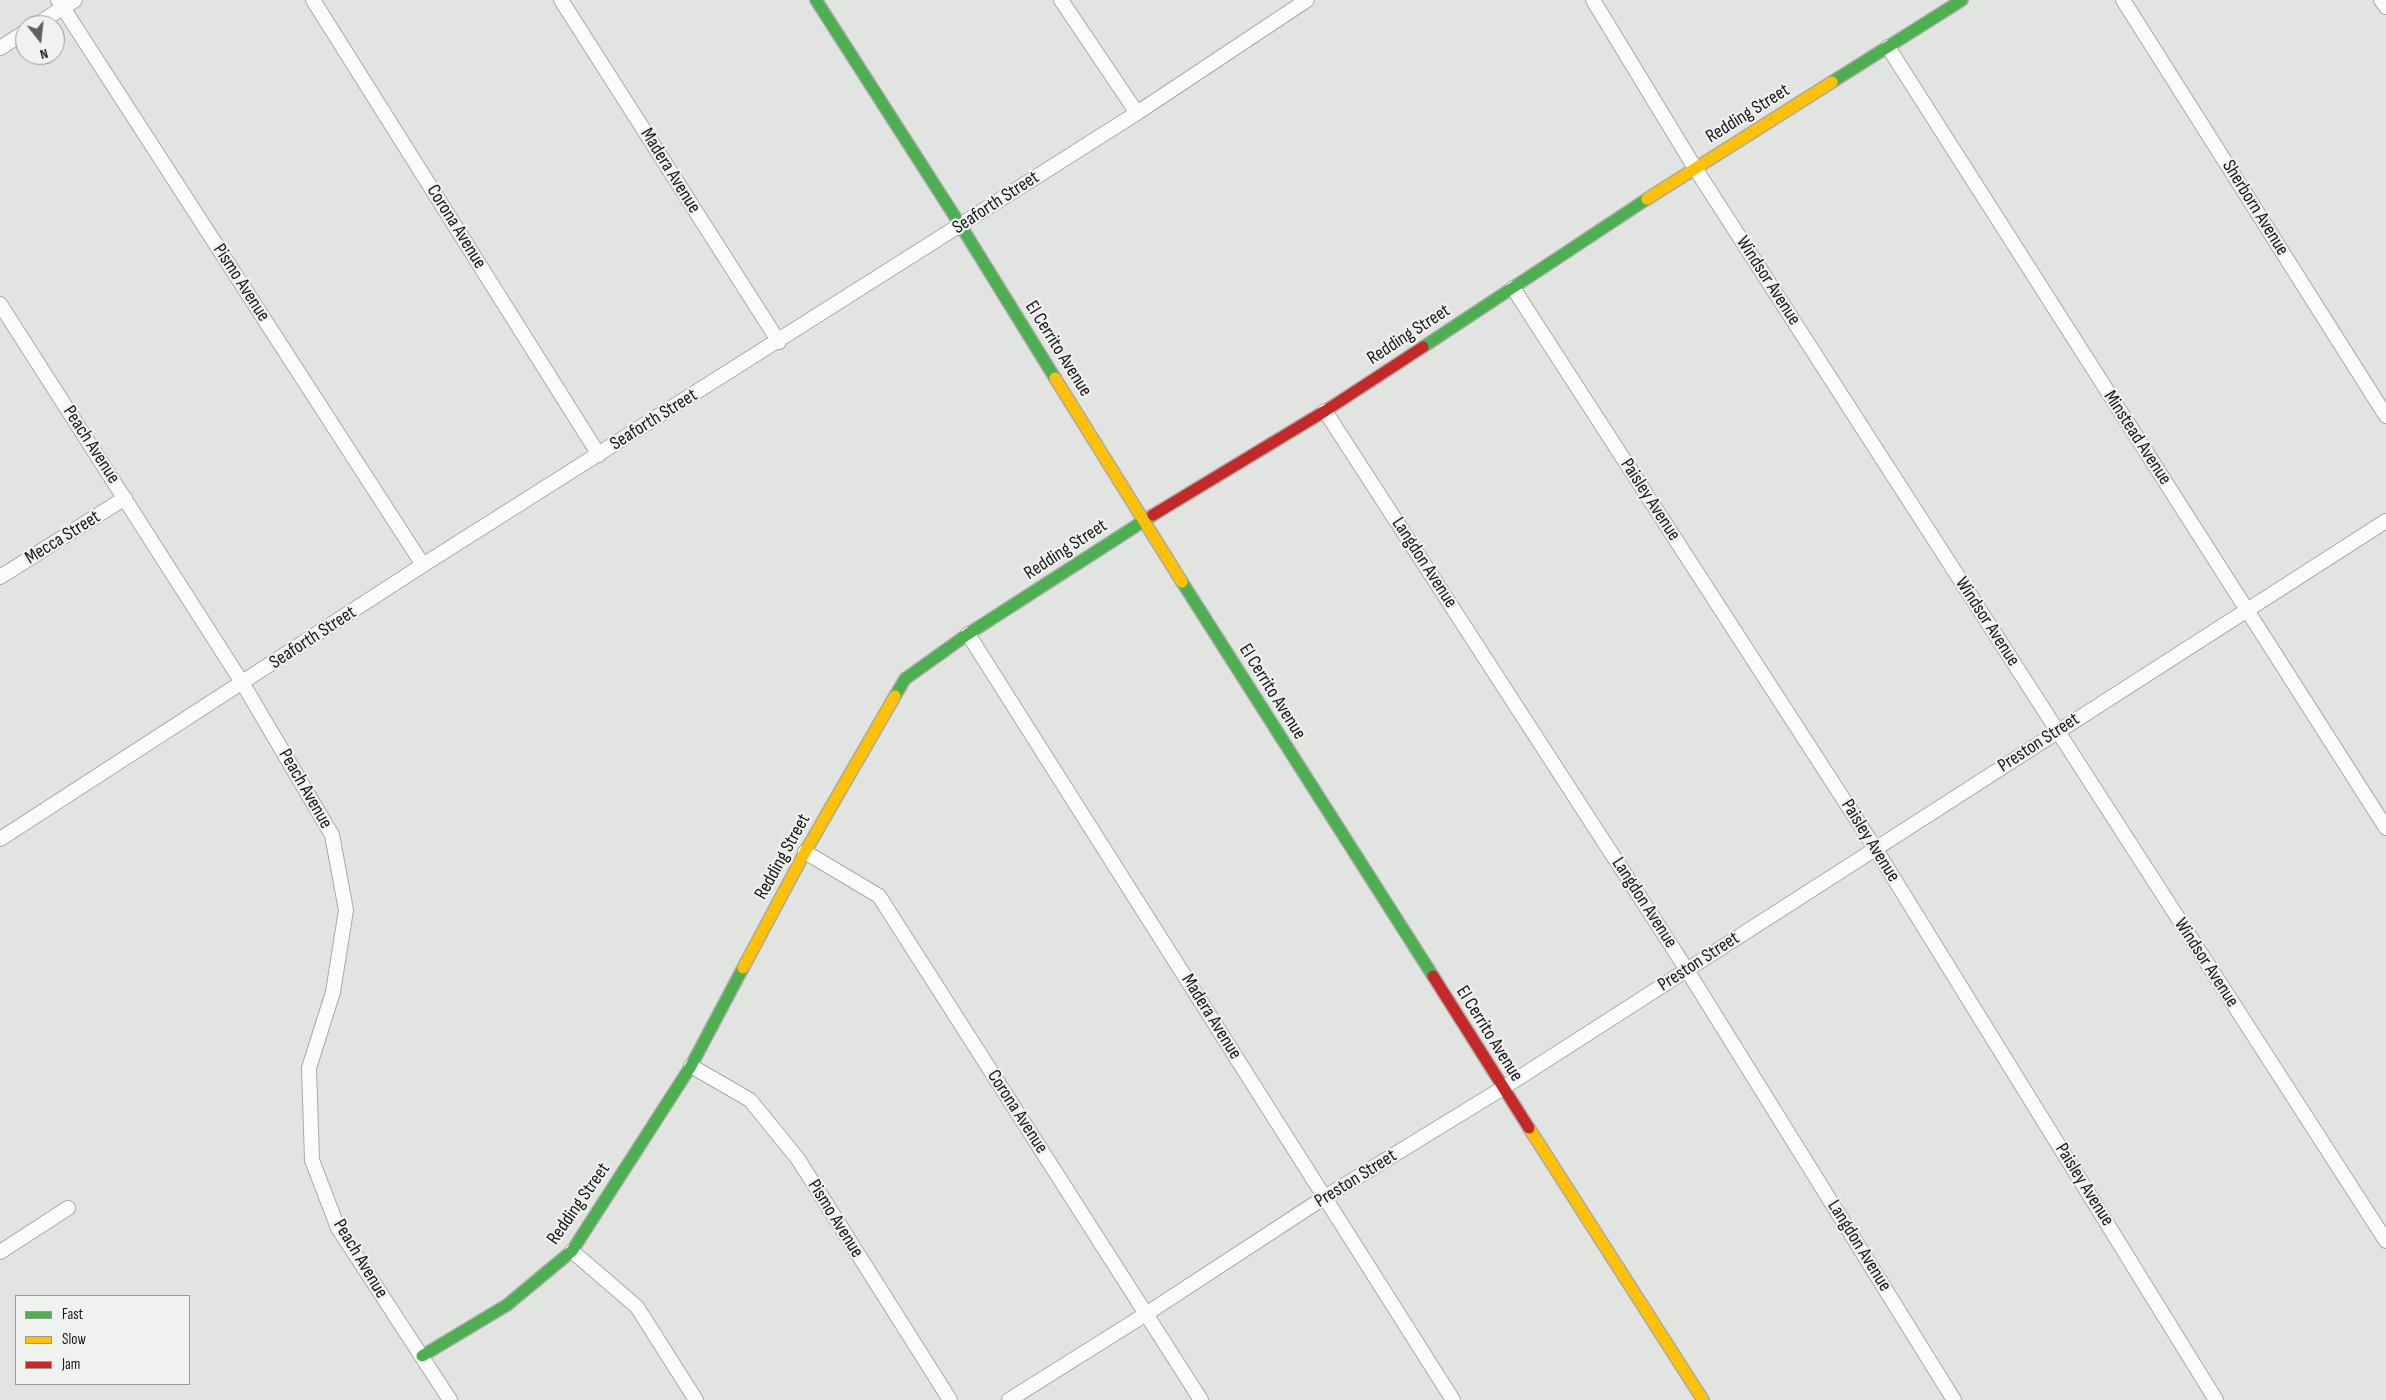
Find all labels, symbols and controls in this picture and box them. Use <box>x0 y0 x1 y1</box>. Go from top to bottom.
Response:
north arrow <box>15 15 65 65</box>
text: N <box>38 45 50 63</box>
street label: Redding Street <box>1702 79 1794 149</box>
street label: Madera Avenue <box>635 124 705 218</box>
street label: Sherborn Avenue <box>2217 156 2293 260</box>
street label: Seaforth Street <box>948 167 1044 239</box>
street label: Corona Avenue <box>421 181 491 273</box>
street label: Windsor Avenue <box>1731 232 1805 330</box>
street label: Pismo Avenue <box>207 240 275 326</box>
street label: El Cerrito Avenue <box>1020 297 1096 401</box>
street label: Redding Street <box>1363 300 1455 370</box>
street label: Seaforth Street <box>606 384 702 456</box>
street label: Minstead Avenue <box>2098 387 2176 489</box>
street label: Peach Avenue <box>57 402 125 488</box>
street label: Paisley Avenue <box>1615 455 1685 545</box>
street label: Mecca Street <box>21 506 105 570</box>
street label: Langdon Avenue <box>1386 513 1462 613</box>
street label: Redding Street <box>1020 515 1112 585</box>
street label: Windsor Avenue <box>1950 573 2024 671</box>
street label: Seaforth Street <box>265 602 361 674</box>
street label: El Cerrito Avenue <box>1234 640 1310 744</box>
street label: Preston Street <box>1994 708 2084 778</box>
street label: Peach Avenue <box>273 745 337 833</box>
street label: Paisley Avenue <box>1836 795 1904 887</box>
street label: Redding Street <box>750 810 816 904</box>
street label: Langdon Avenue <box>1606 853 1682 953</box>
street label: Windsor Avenue <box>2169 914 2243 1012</box>
street label: Preston Street <box>1654 927 1744 997</box>
street label: Madera Avenue <box>1176 970 1246 1064</box>
street label: El Cerrito Avenue <box>1451 982 1527 1086</box>
street label: Corona Avenue <box>982 1066 1052 1158</box>
street label: Paisley Avenue <box>2050 1139 2118 1231</box>
street label: Preston Street <box>1311 1145 1401 1213</box>
street label: Redding Street <box>543 1159 615 1249</box>
street label: Pismo Avenue <box>802 1176 868 1262</box>
street label: Langdon Avenue <box>1822 1196 1896 1296</box>
street label: Peach Avenue <box>328 1215 392 1303</box>
legend <box>15 1295 190 1385</box>
text: Fast <box>62 1305 83 1324</box>
text: Slow <box>62 1330 86 1349</box>
text: Jam <box>62 1355 80 1374</box>

